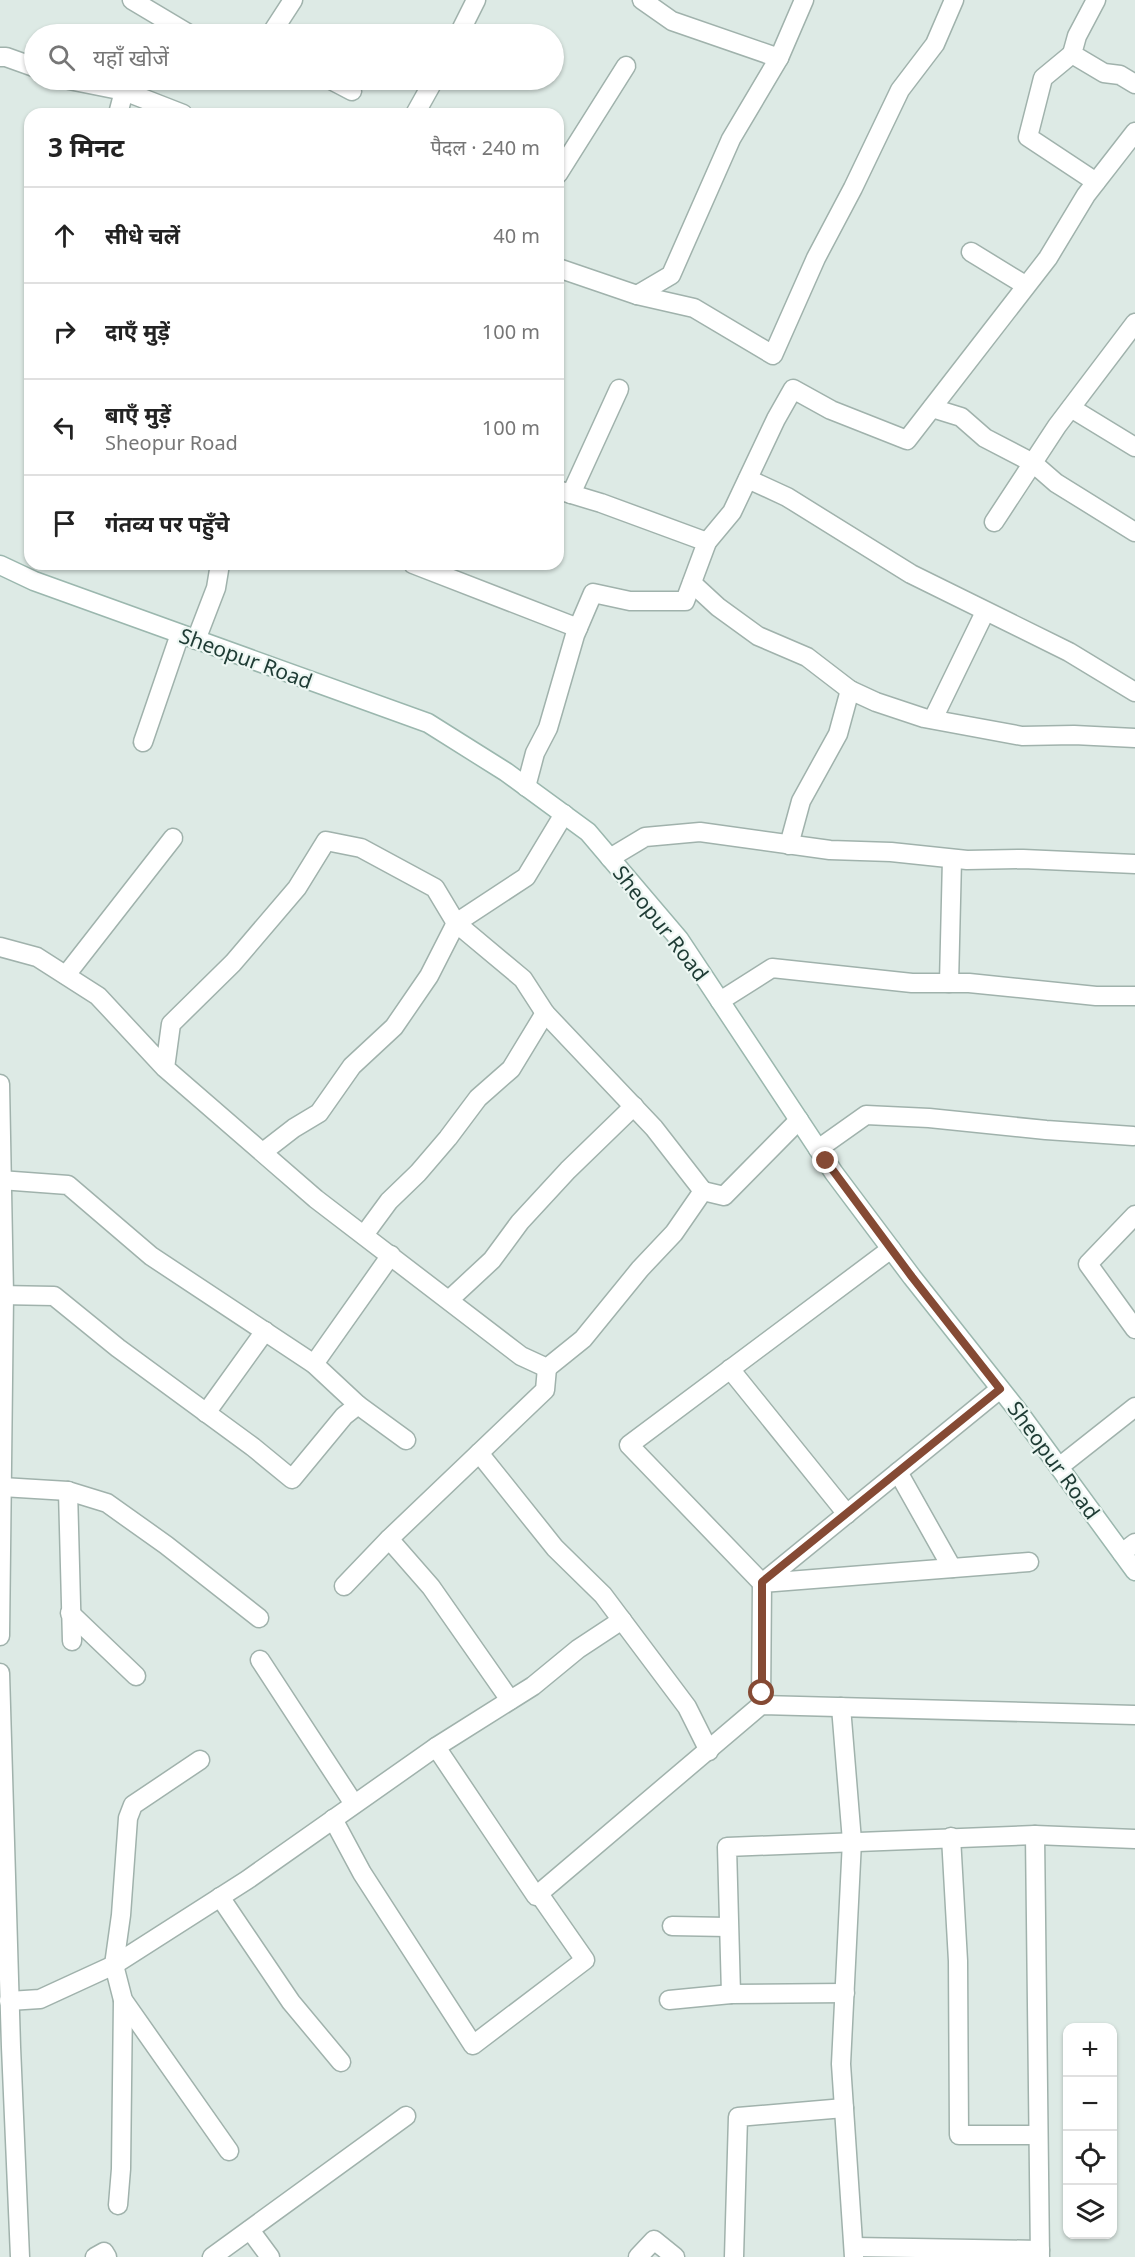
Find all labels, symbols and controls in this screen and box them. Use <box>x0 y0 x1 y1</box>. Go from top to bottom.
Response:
search box <box>24 24 564 90</box>
icon: search <box>45 41 78 74</box>
text: यहाँ खोजें <box>93 42 169 72</box>
text: 3 मिनट <box>48 129 124 165</box>
text: पैदल · 240 m <box>430 134 540 161</box>
icon: ahead <box>48 219 81 252</box>
text: सीधे चलें <box>105 220 180 250</box>
text: 40 m <box>493 222 540 249</box>
icon: right <box>48 315 81 348</box>
text: दाएँ मुड़ें <box>105 316 170 346</box>
text: 100 m <box>482 318 540 345</box>
text: बाएँ मुड़ें <box>105 399 171 429</box>
icon: left <box>48 411 81 444</box>
text: 100 m <box>482 414 540 441</box>
text: Sheopur Road <box>105 429 238 456</box>
icon: arrive <box>48 507 81 540</box>
text: गंतव्य पर पहुँचे <box>105 508 230 538</box>
street label: Sheopur Road <box>176 621 316 695</box>
street label: Sheopur Road <box>607 859 715 987</box>
route end <box>812 1147 838 1173</box>
street label: Sheopur Road <box>1002 1395 1106 1525</box>
route start <box>748 1679 774 1705</box>
map controls <box>1063 2023 1117 2239</box>
button: + <box>1063 2023 1117 2077</box>
button: − <box>1063 2077 1117 2131</box>
button: locate <box>1063 2131 1117 2185</box>
button: layers <box>1063 2185 1117 2239</box>

